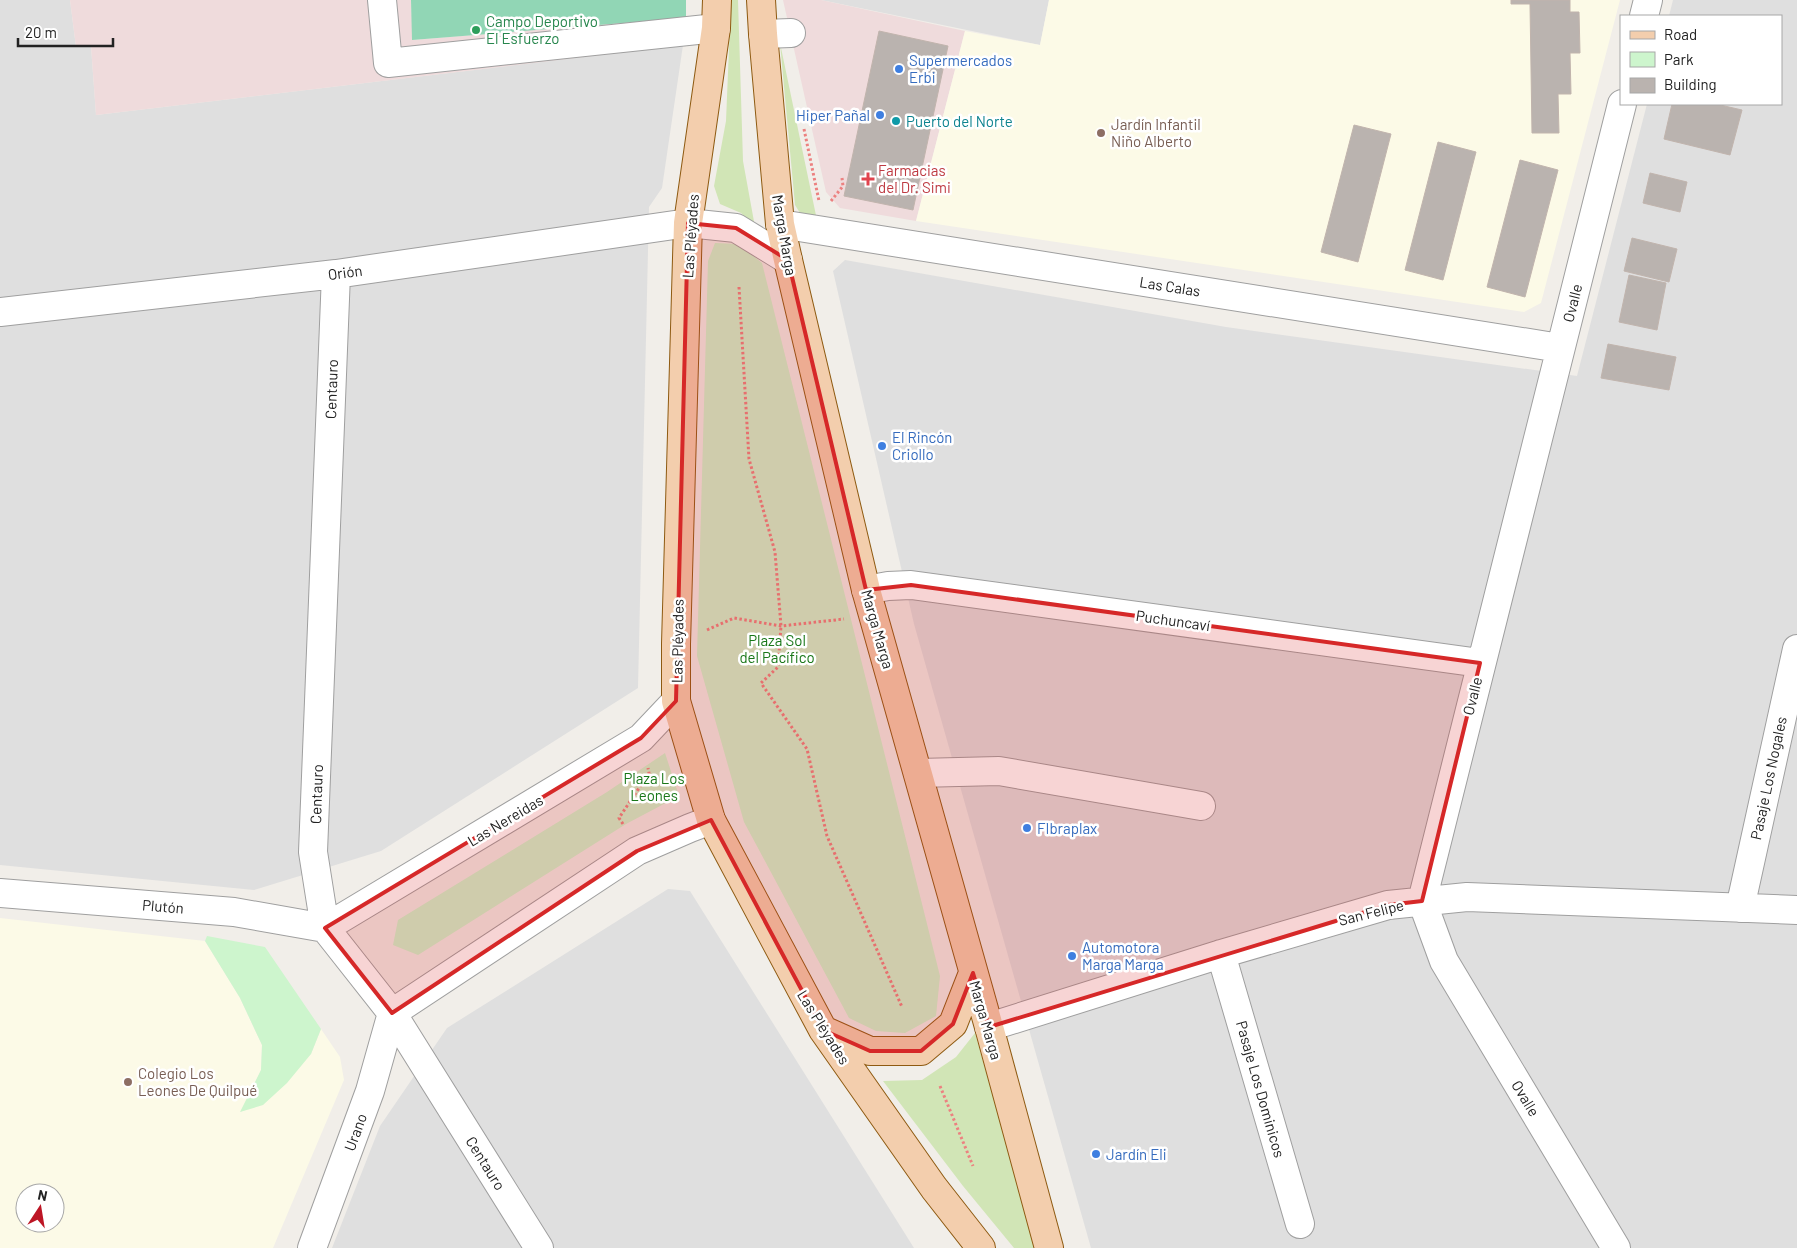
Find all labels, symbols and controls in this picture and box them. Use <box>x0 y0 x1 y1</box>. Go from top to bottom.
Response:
place label: Campo Deportivo El Esfuerzo <box>486 12 598 47</box>
scale bar <box>18 15 112 47</box>
legend <box>1620 15 1782 105</box>
text: 20 m <box>25 23 57 41</box>
marker: Campo Deportivo El Esfuerzo <box>470 24 482 36</box>
text: Road <box>1664 25 1697 43</box>
text: Park <box>1664 50 1694 68</box>
place label: Supermercados Erbi <box>909 51 1012 86</box>
marker: Supermercados Erbi <box>893 63 905 75</box>
text: Building <box>1664 75 1717 93</box>
place label: Hiper Pañal <box>796 106 870 124</box>
marker: Hiper Pañal <box>874 109 886 121</box>
place label: Puerto del Norte <box>906 112 1013 130</box>
marker: Puerto del Norte <box>890 115 902 127</box>
place label: Jardín Infantil Niño Alberto <box>1111 115 1201 150</box>
marker: Jardín Infantil Niño Alberto <box>1095 127 1107 139</box>
place label: Farmacias del Dr. Simi <box>878 161 951 196</box>
marker: Farmacias del Dr. Simi <box>862 173 874 185</box>
street label: Las Pléyades <box>678 193 702 279</box>
street label: Marga Marga <box>769 193 801 277</box>
street label: Orión <box>327 261 363 283</box>
street label: Las Calas <box>1138 272 1202 300</box>
street label: Ovalle <box>1559 282 1585 324</box>
street label: Centauro <box>321 359 341 419</box>
place label: El Rincón Criollo <box>892 428 952 463</box>
marker: El Rincón Criollo <box>876 440 888 452</box>
street label: Marga Marga <box>858 587 898 671</box>
street label: Las Pléyades <box>667 599 687 683</box>
street label: Puchuncaví <box>1135 606 1211 634</box>
park label: Plaza Sol del Pacífico <box>739 631 815 666</box>
street label: Ovalle <box>1459 675 1485 717</box>
street label: Pasaje Los Nogales <box>1746 715 1790 841</box>
street label: Centauro <box>306 764 326 824</box>
park label: Plaza Los Leones <box>623 769 685 804</box>
street label: Las Nereidas <box>464 790 546 850</box>
place label: FIbraplax <box>1037 819 1097 837</box>
marker: FIbraplax <box>1021 822 1033 834</box>
street label: Plutón <box>141 895 185 917</box>
street label: San Felipe <box>1336 895 1406 929</box>
place label: Automotora Marga Marga <box>1082 938 1164 973</box>
marker: Automotora Marga Marga <box>1066 950 1078 962</box>
street label: Marga Marga <box>966 978 1006 1062</box>
street label: Las Pléyades <box>794 987 854 1067</box>
street label: Pasaje Los Dominicos <box>1233 1018 1289 1160</box>
place label: Colegio Los Leones De Quilpué <box>138 1064 257 1099</box>
marker: Colegio Los Leones De Quilpué <box>122 1076 134 1088</box>
street label: Ovalle <box>1508 1077 1544 1119</box>
street label: Urano <box>340 1111 370 1153</box>
street label: Centauro <box>462 1133 510 1193</box>
place label: Jardín Eli <box>1106 1145 1167 1163</box>
marker: Jardín Eli <box>1090 1148 1102 1160</box>
north arrow <box>15 1183 65 1233</box>
text: N <box>36 1186 49 1204</box>

